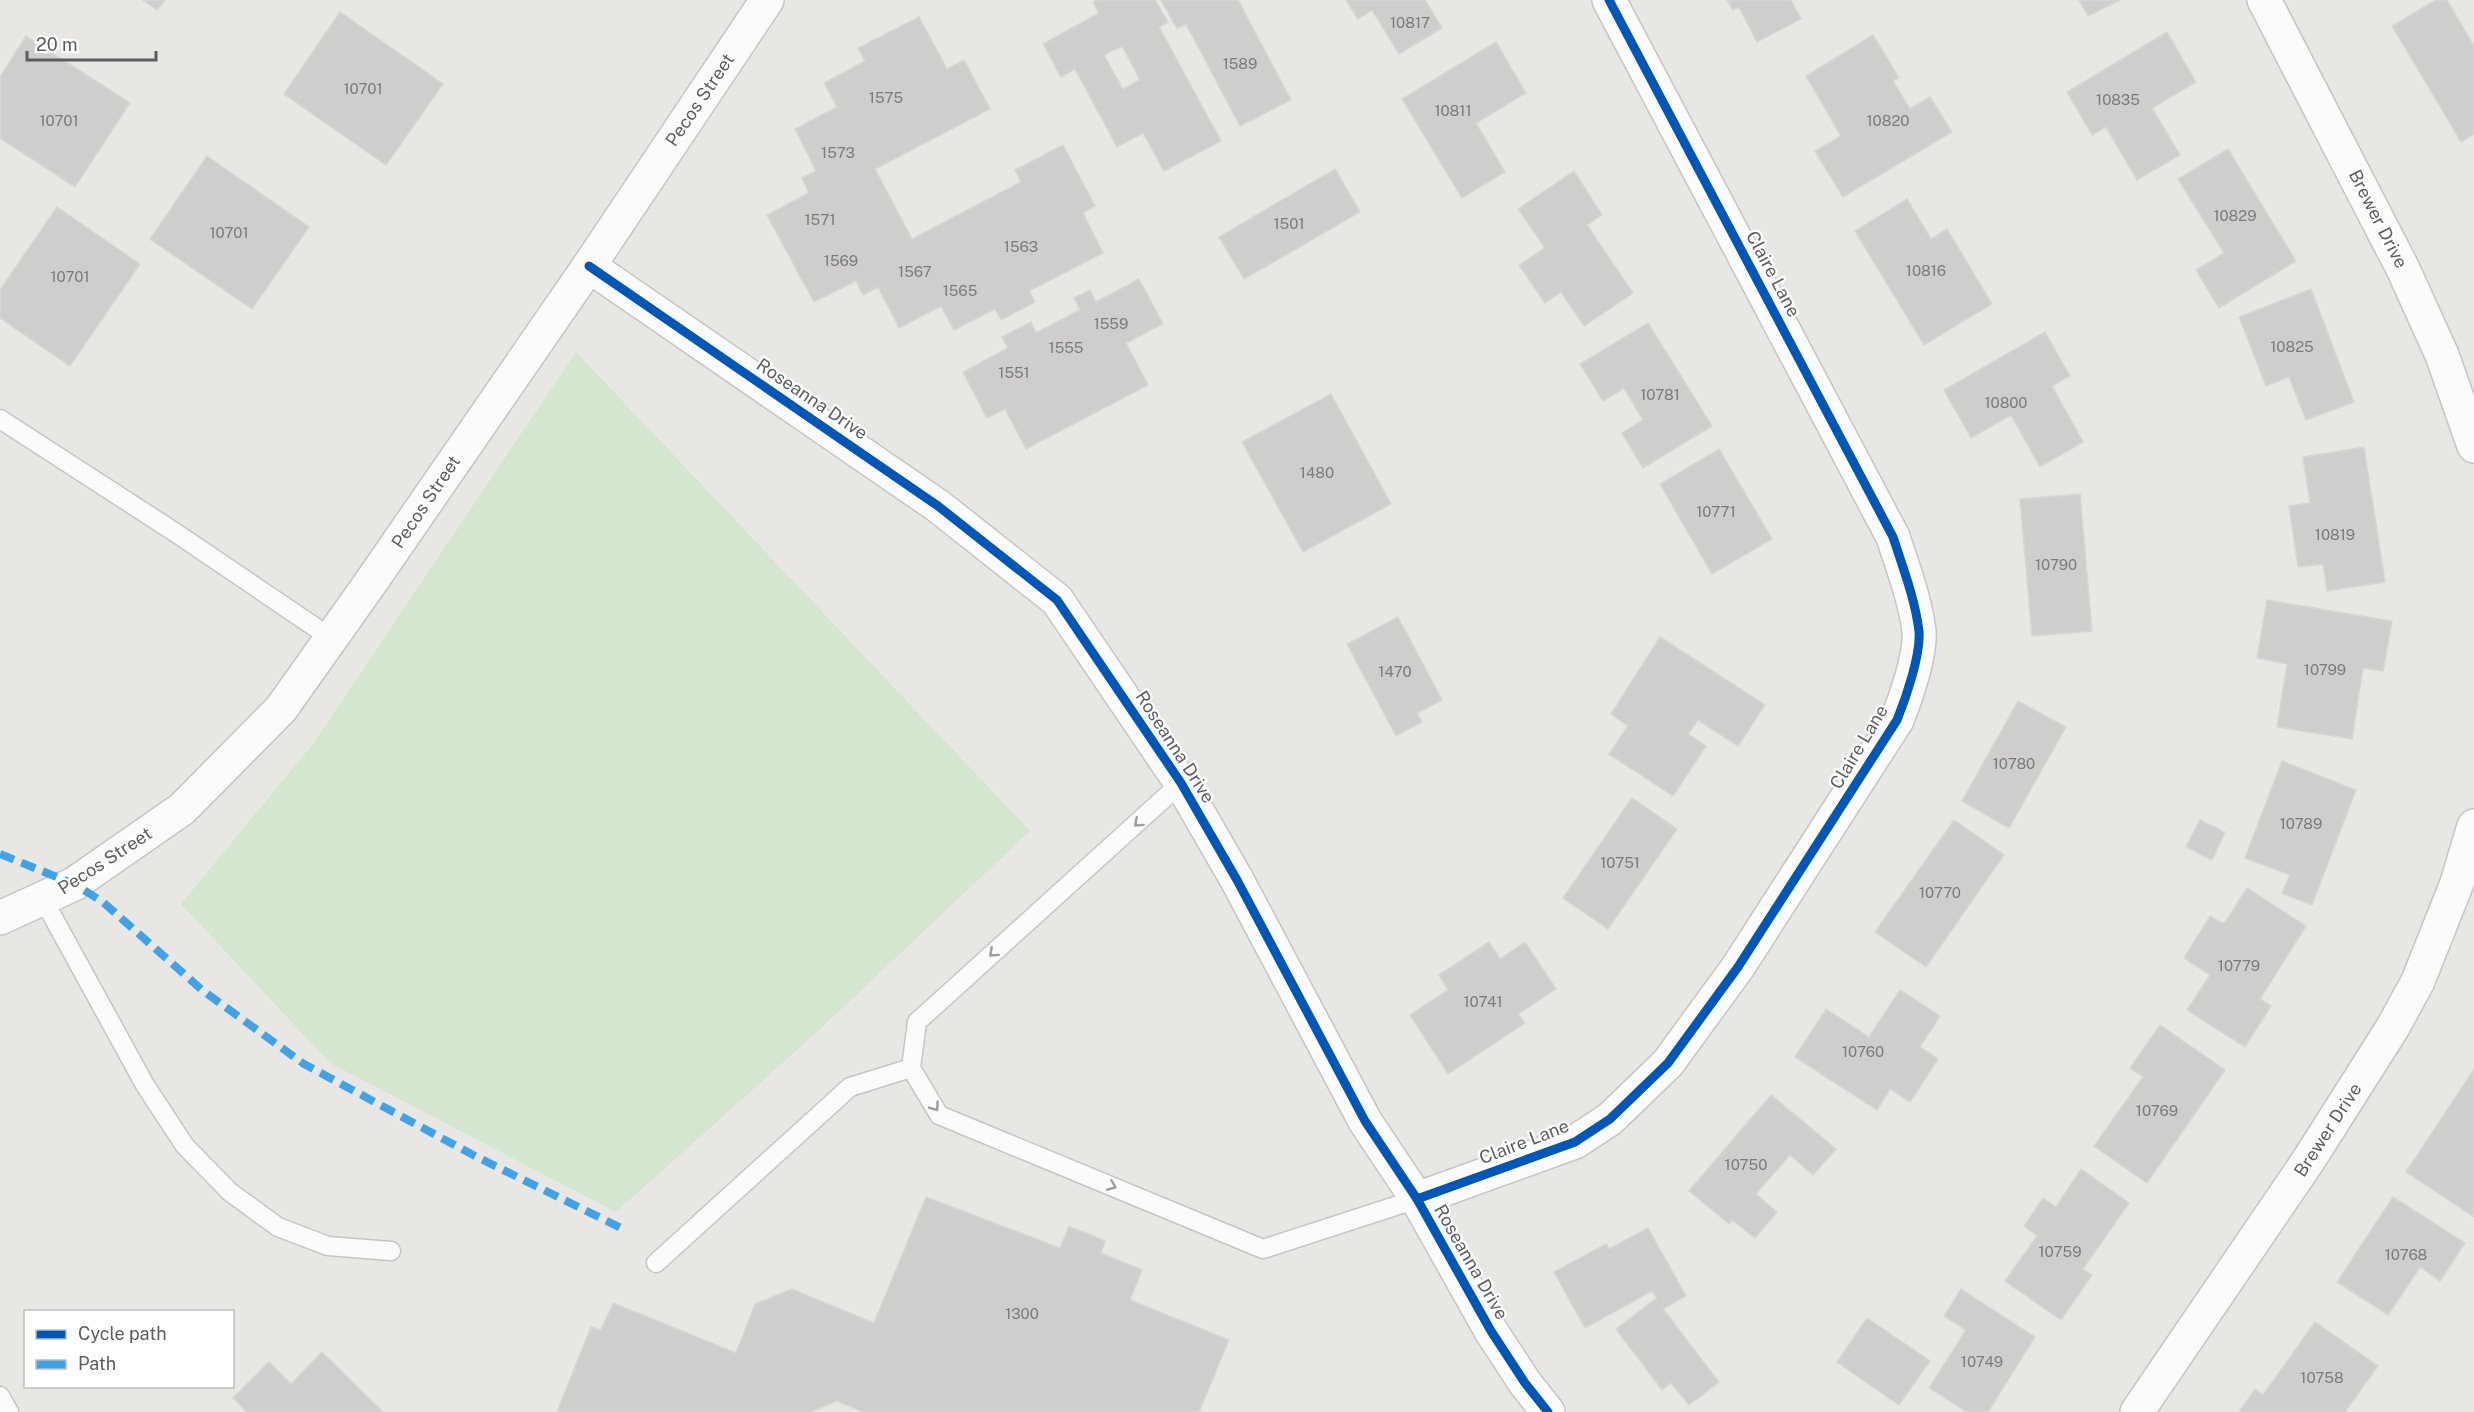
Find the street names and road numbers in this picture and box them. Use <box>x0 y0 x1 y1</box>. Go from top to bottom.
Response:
street label: Pecos Street <box>661 49 738 150</box>
street label: Brewer Drive <box>2345 166 2412 271</box>
street label: Claire Lane <box>1742 227 1805 320</box>
street label: Roseanna Drive <box>753 354 872 443</box>
street label: Pecos Street <box>387 451 464 552</box>
street label: Roseanna Drive <box>1131 687 1219 807</box>
street label: Claire Lane <box>1825 701 1892 793</box>
street label: Pecos Street <box>54 823 155 899</box>
street label: Brewer Drive <box>2289 1079 2366 1181</box>
street label: Claire Lane <box>1476 1115 1572 1168</box>
street label: Roseanna Drive <box>1430 1201 1513 1323</box>

